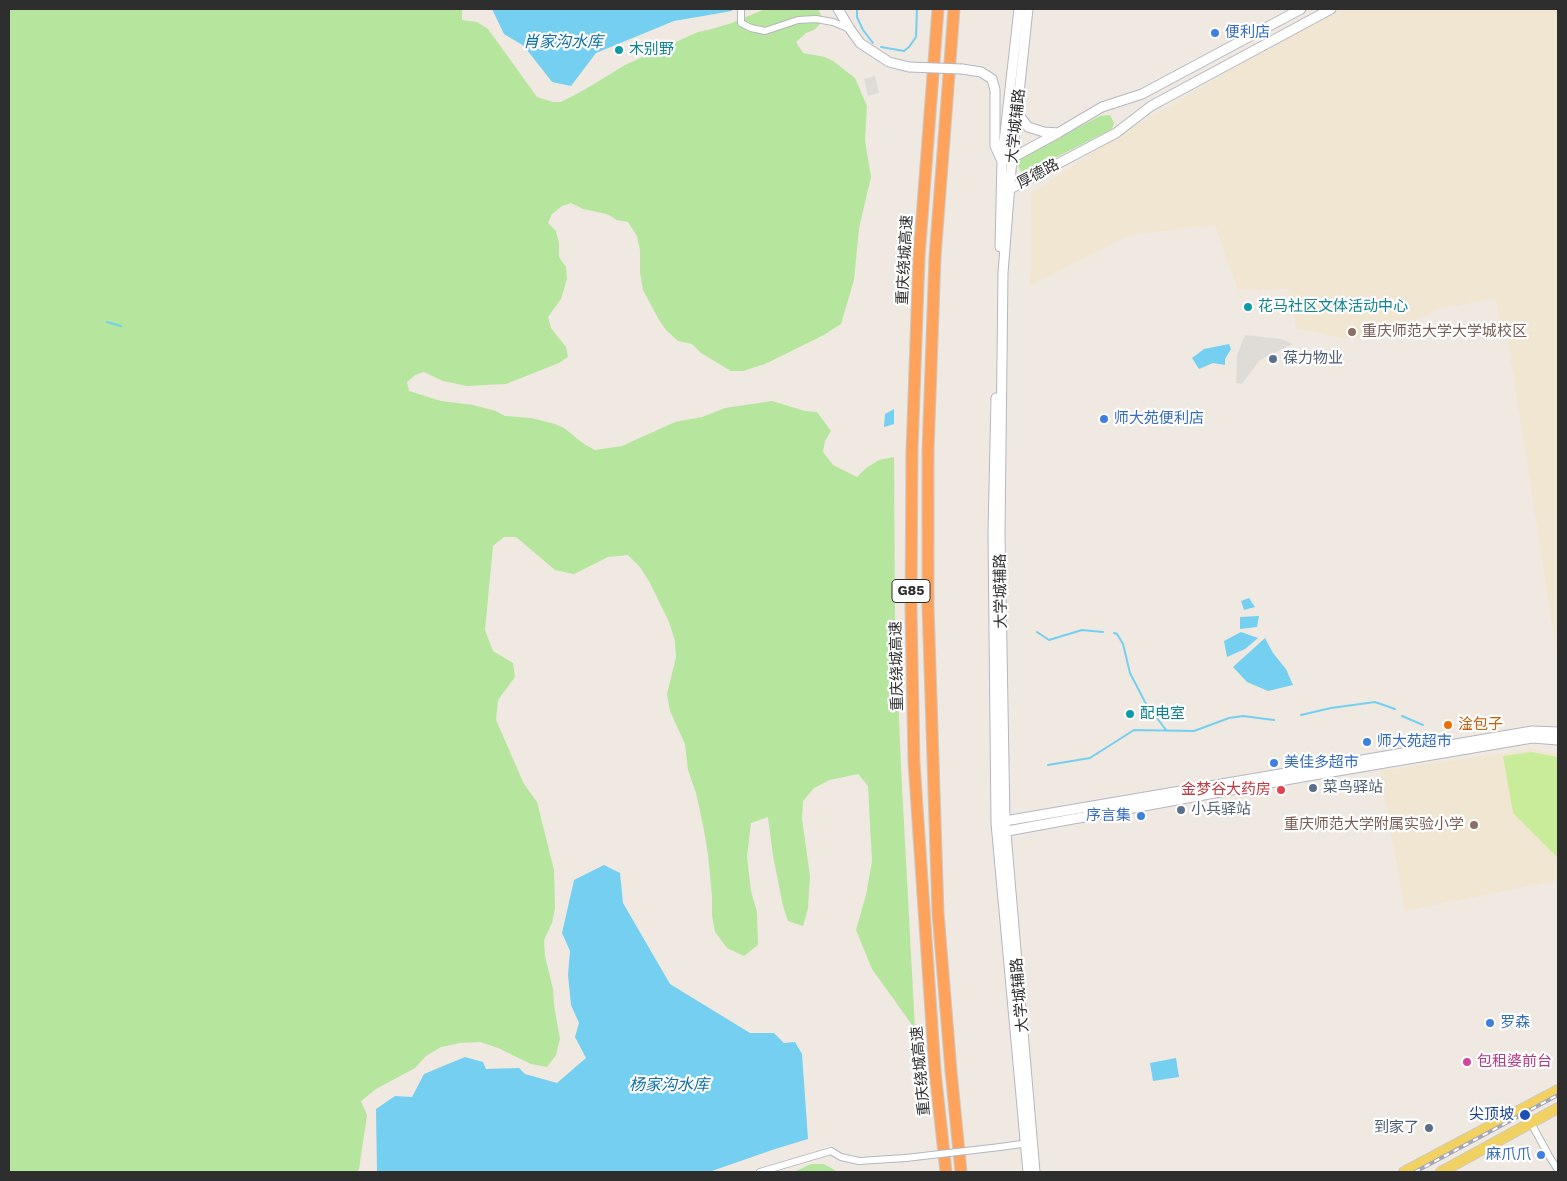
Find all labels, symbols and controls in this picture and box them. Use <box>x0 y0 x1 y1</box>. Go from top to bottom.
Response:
place label: 便利店 <box>1225 24 1270 42</box>
marker: 便利店 <box>1209 27 1221 39</box>
water label: 肖家沟水库 <box>523 32 603 52</box>
place label: 木别野 <box>629 41 674 59</box>
marker: 木别野 <box>613 44 625 56</box>
street label: 大学城辅路 <box>1003 88 1029 164</box>
street label: 厚德路 <box>1014 155 1062 193</box>
street label: 重庆绕城高速 <box>894 215 916 305</box>
place label: 花马社区文体活动中心 <box>1258 298 1408 316</box>
marker: 花马社区文体活动中心 <box>1242 301 1254 313</box>
place label: 重庆师范大学大学城校区 <box>1362 323 1527 341</box>
marker: 重庆师范大学大学城校区 <box>1346 326 1358 338</box>
place label: 葆力物业 <box>1283 350 1343 368</box>
marker: 葆力物业 <box>1267 353 1279 365</box>
place label: 师大苑便利店 <box>1114 410 1204 428</box>
marker: 师大苑便利店 <box>1098 413 1110 425</box>
street label: 大学城辅路 <box>991 553 1011 629</box>
road number: G85 <box>892 580 930 602</box>
street label: 重庆绕城高速 <box>887 621 907 711</box>
place label: 配电室 <box>1140 705 1185 723</box>
marker: 配电室 <box>1124 708 1136 720</box>
place label: 淦包子 <box>1458 716 1503 734</box>
marker: 淦包子 <box>1442 719 1454 731</box>
place label: 师大苑超市 <box>1377 733 1452 751</box>
marker: 师大苑超市 <box>1361 736 1373 748</box>
place label: 美佳多超市 <box>1284 754 1359 772</box>
marker: 美佳多超市 <box>1268 757 1280 769</box>
place label: 菜鸟驿站 <box>1323 779 1383 797</box>
place label: 金梦谷大药房 <box>1181 781 1271 799</box>
marker: 菜鸟驿站 <box>1307 782 1319 794</box>
marker: 金梦谷大药房 <box>1275 784 1287 796</box>
place label: 小兵驿站 <box>1191 801 1251 819</box>
marker: 小兵驿站 <box>1175 804 1187 816</box>
place label: 序言集 <box>1086 807 1131 825</box>
marker: 序言集 <box>1135 810 1147 822</box>
place label: 重庆师范大学附属实验小学 <box>1284 816 1464 834</box>
marker: 重庆师范大学附属实验小学 <box>1468 819 1480 831</box>
street label: 大学城辅路 <box>1008 957 1032 1033</box>
place label: 罗森 <box>1500 1014 1530 1032</box>
marker: 罗森 <box>1484 1017 1496 1029</box>
street label: 重庆绕城高速 <box>908 1025 934 1117</box>
place label: 包租婆前台 <box>1477 1053 1552 1071</box>
marker: 包租婆前台 <box>1461 1056 1473 1068</box>
water label: 杨家沟水库 <box>629 1075 709 1095</box>
place label: 尖顶坡 <box>1469 1106 1514 1124</box>
marker: 尖顶坡 <box>1518 1108 1532 1122</box>
place label: 到家了 <box>1374 1119 1419 1137</box>
marker: 到家了 <box>1423 1122 1435 1134</box>
place label: 麻爪爪 <box>1486 1146 1531 1164</box>
marker: 麻爪爪 <box>1535 1149 1547 1161</box>

